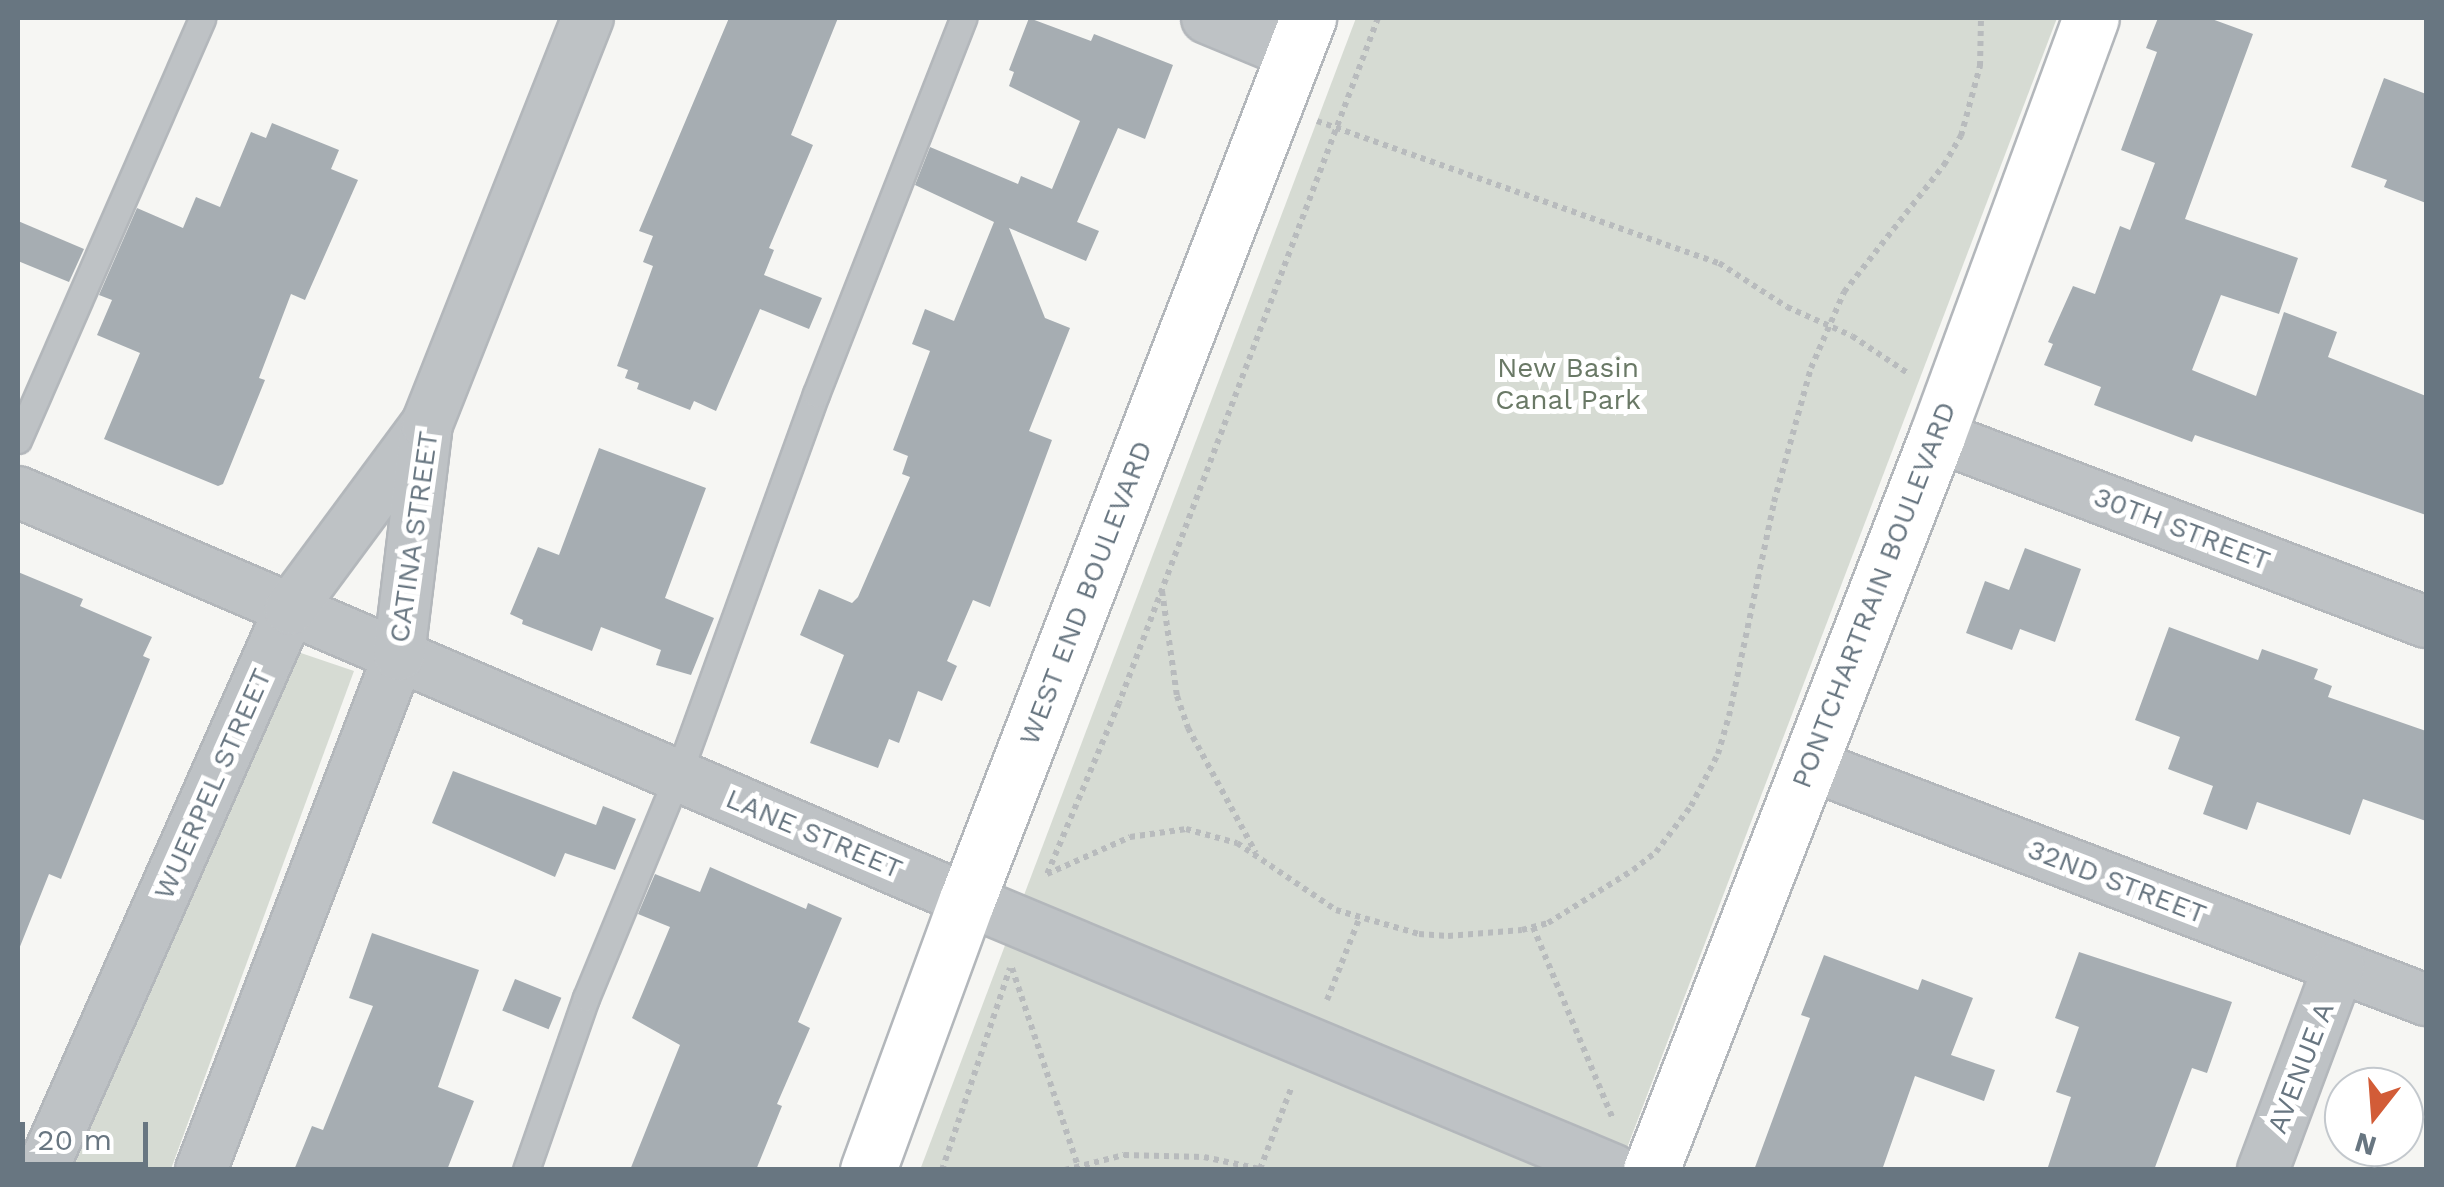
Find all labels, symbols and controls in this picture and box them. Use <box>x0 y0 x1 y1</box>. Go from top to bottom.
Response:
park label: New Basin Canal Park <box>1495 351 1641 417</box>
street label: PONTCHARTRAIN BOULEVARD <box>1785 397 1963 793</box>
street label: CATINA STREET <box>382 429 446 645</box>
street label: WEST END BOULEVARD <box>1012 436 1160 750</box>
street label: 30TH STREET <box>2089 480 2275 578</box>
street label: WUERPEL STREET <box>147 663 279 905</box>
street label: LANE STREET <box>721 782 907 886</box>
street label: 32ND STREET <box>2023 833 2211 931</box>
street label: AVENUE A <box>2260 997 2342 1139</box>
north arrow <box>2324 1067 2424 1167</box>
scale bar <box>25 1102 152 1164</box>
text: 20 m <box>37 1122 112 1157</box>
text: N <box>2351 1125 2380 1163</box>

